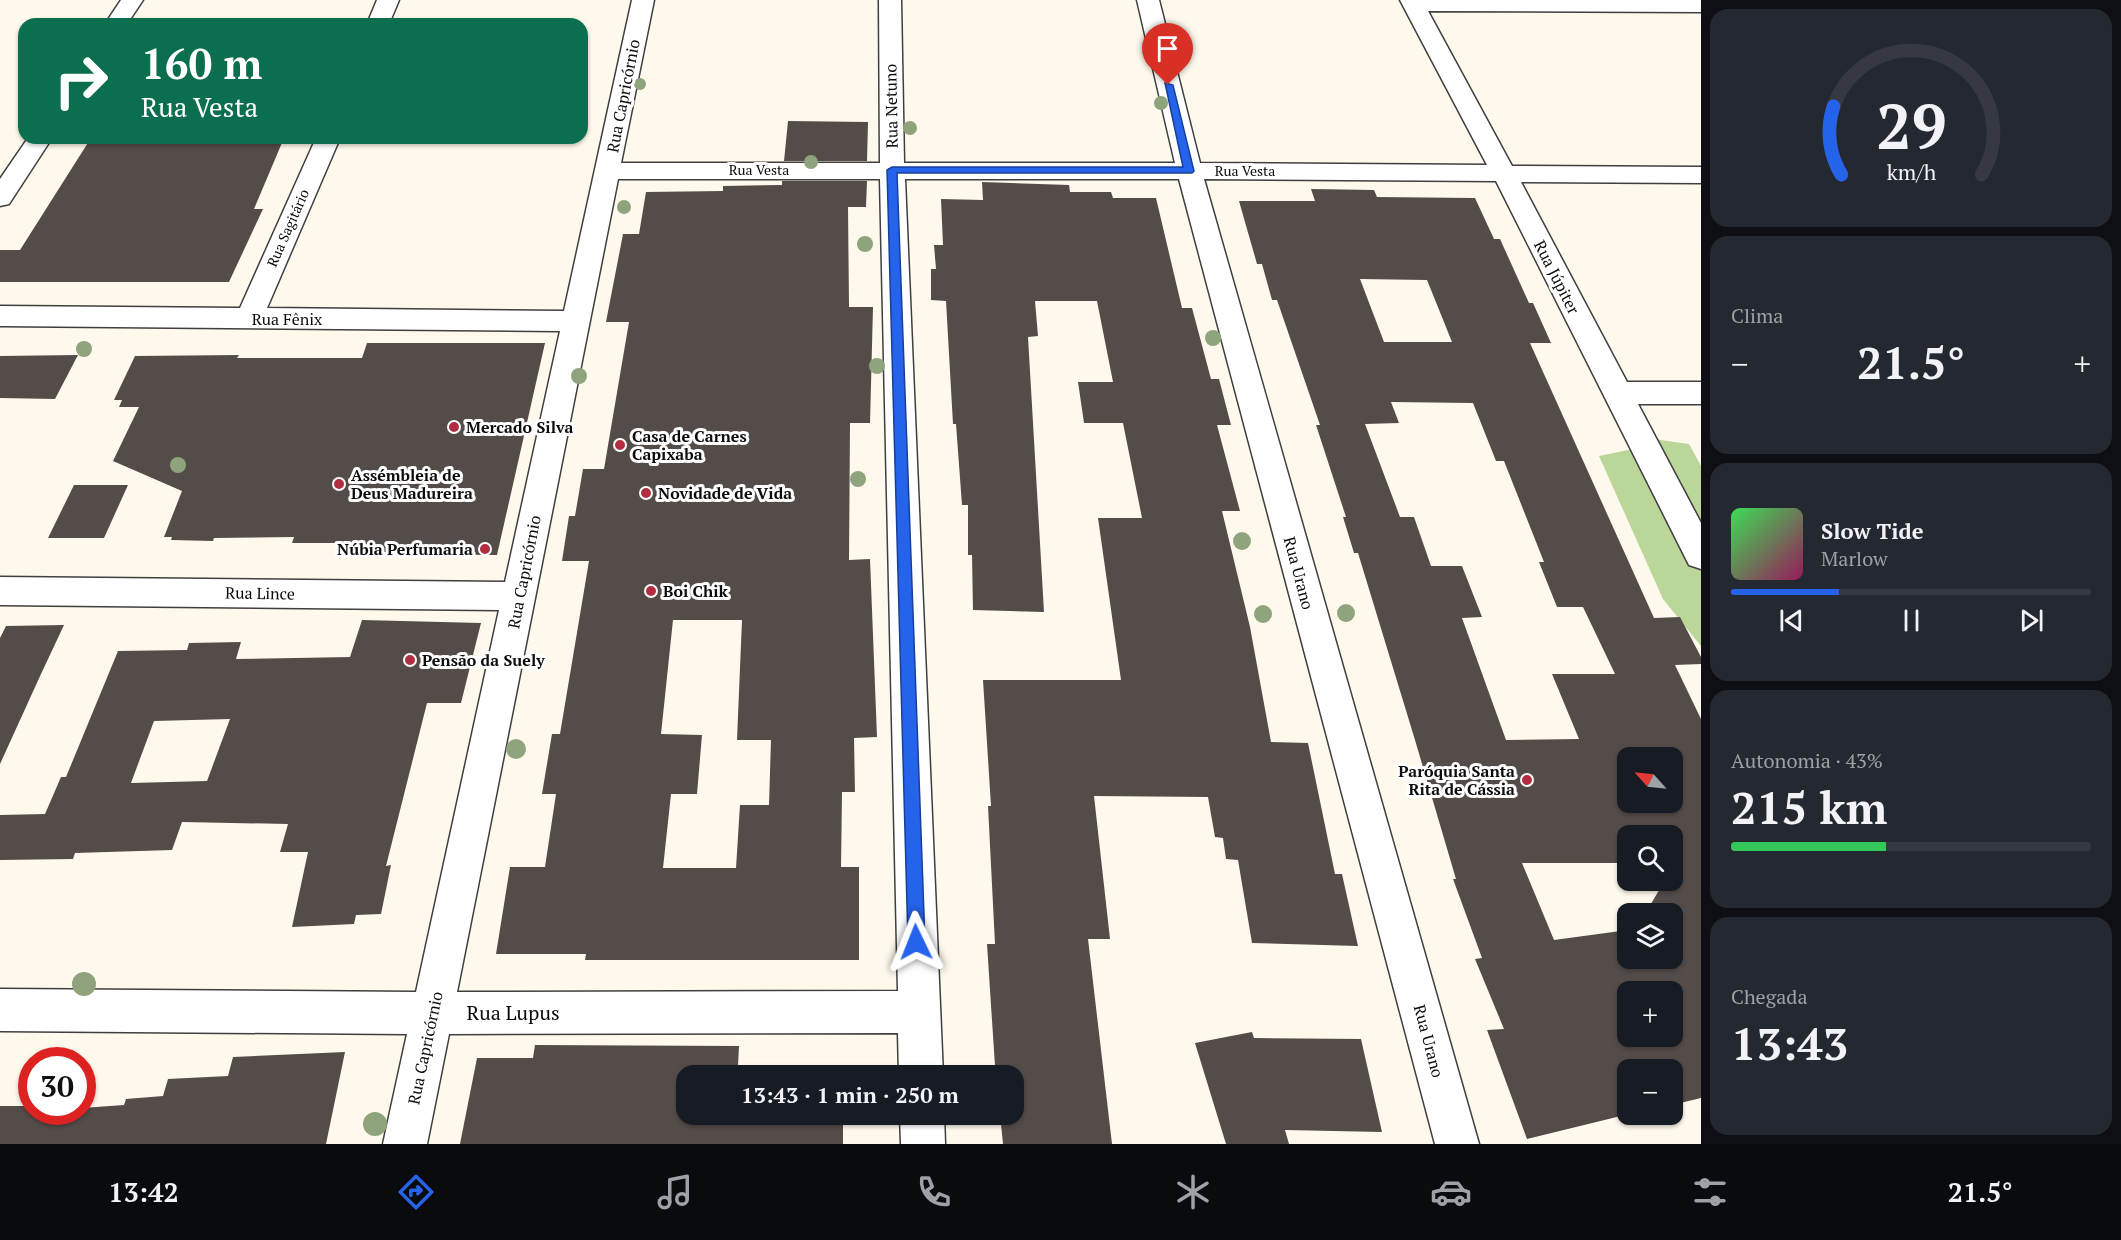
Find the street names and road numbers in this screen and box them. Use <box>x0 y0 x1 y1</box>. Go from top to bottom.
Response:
street label: Rua Capricórnio <box>601 37 645 155</box>
street label: Rua Netuno <box>879 63 903 148</box>
street label: Rua Vesta <box>729 160 789 179</box>
street label: Rua Vesta <box>1215 161 1275 180</box>
street label: Rua Sagitário <box>262 186 313 270</box>
street label: Rua Júpiter <box>1529 236 1585 318</box>
street label: Rua Fênix <box>252 308 323 330</box>
street label: Rua Capricórnio <box>502 513 546 631</box>
street label: Rua Urano <box>1279 534 1319 612</box>
street label: Rua Lince <box>225 581 295 605</box>
street label: Rua Capricórnio <box>402 989 448 1107</box>
street label: Rua Lupus <box>466 999 560 1026</box>
street label: Rua Urano <box>1409 1002 1449 1080</box>

